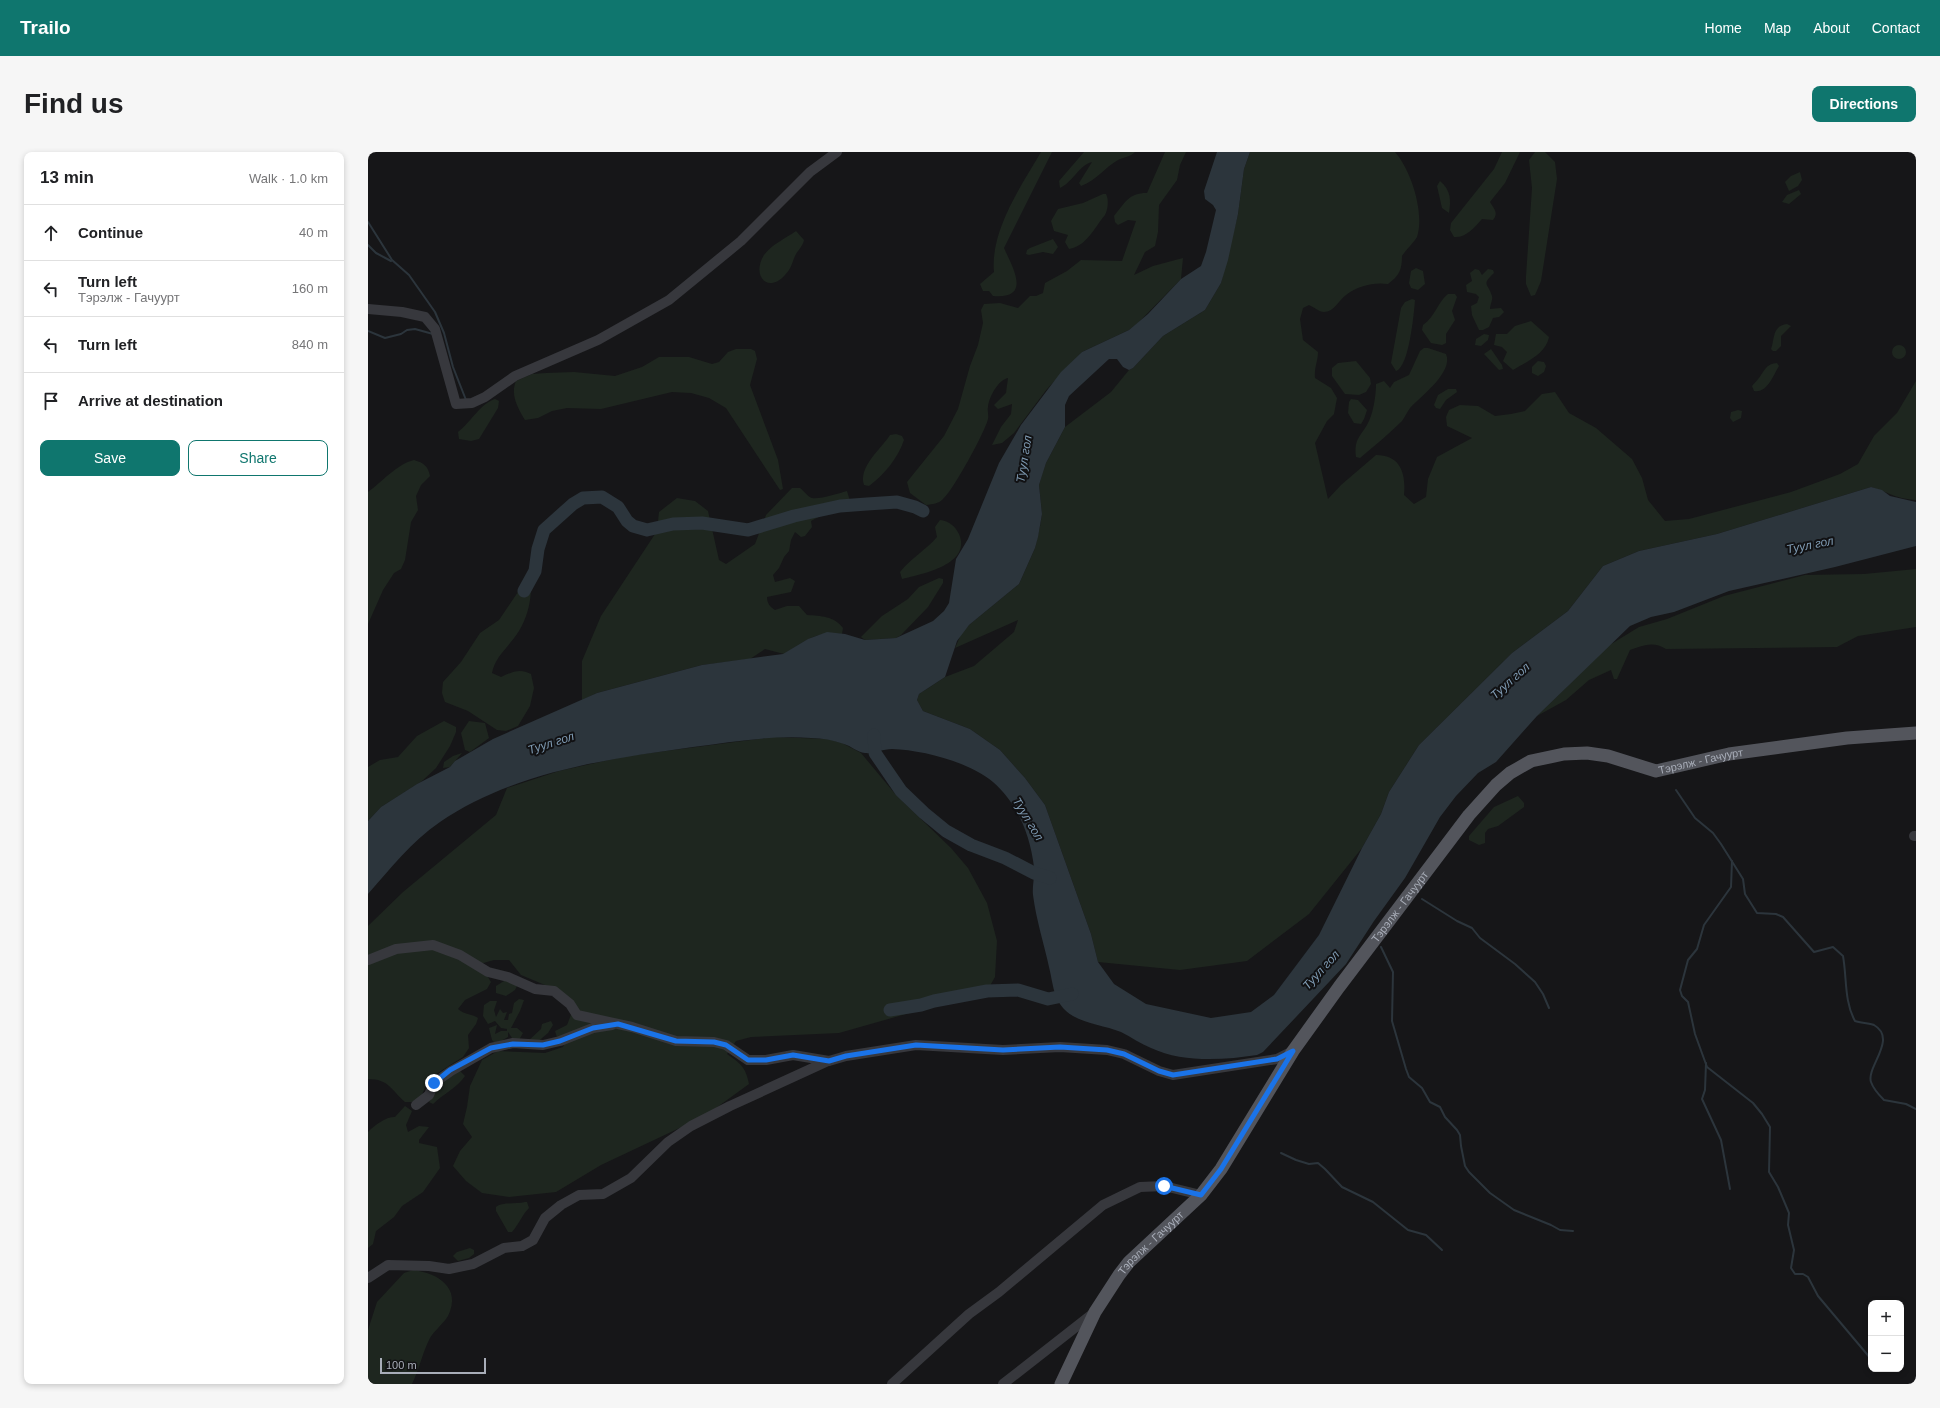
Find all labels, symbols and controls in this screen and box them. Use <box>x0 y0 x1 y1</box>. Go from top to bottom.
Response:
text: Trailo <box>20 17 71 38</box>
text: Home <box>1705 20 1742 36</box>
text: Map <box>1764 20 1791 36</box>
text: About <box>1813 20 1850 36</box>
text: Contact <box>1872 20 1920 36</box>
button: Directions <box>1812 86 1916 122</box>
text: Find us <box>24 88 124 119</box>
text: 13 min <box>40 168 94 187</box>
text: Walk · 1.0 km <box>249 171 328 186</box>
icon: ahead <box>40 222 62 244</box>
text: Continue <box>78 224 143 241</box>
text: 40 m <box>299 225 328 240</box>
text: Turn left <box>78 273 137 290</box>
icon: left <box>40 278 62 300</box>
text: 160 m <box>292 281 328 296</box>
text: Тэрэлж - Гачуурт <box>78 290 180 305</box>
icon: left <box>40 334 62 356</box>
text: Turn left <box>78 336 137 353</box>
text: 840 m <box>292 337 328 352</box>
icon: arrive <box>40 390 62 412</box>
text: Arrive at destination <box>78 392 223 409</box>
water label: Туул гол <box>1013 434 1035 484</box>
button: Save <box>40 440 180 476</box>
button: Share <box>188 440 328 476</box>
water label: Туул гол <box>1785 534 1835 556</box>
water label: Туул гол <box>1488 660 1533 702</box>
water label: Туул гол <box>526 729 576 757</box>
street label: Тэрэлж - Гачуурт <box>1657 746 1744 776</box>
water label: Туул гол <box>1010 795 1046 843</box>
street label: Тэрэлж - Гачуурт <box>1369 869 1430 945</box>
water label: Туул гол <box>1300 947 1342 992</box>
route end <box>425 1074 443 1092</box>
route start <box>1155 1177 1173 1195</box>
street label: Тэрэлж - Гачуурт <box>1116 1209 1186 1277</box>
map controls <box>1868 1300 1904 1372</box>
button: + <box>1868 1300 1904 1336</box>
button: − <box>1868 1336 1904 1372</box>
scale bar <box>380 1356 486 1375</box>
text: 100 m <box>386 1359 417 1371</box>

